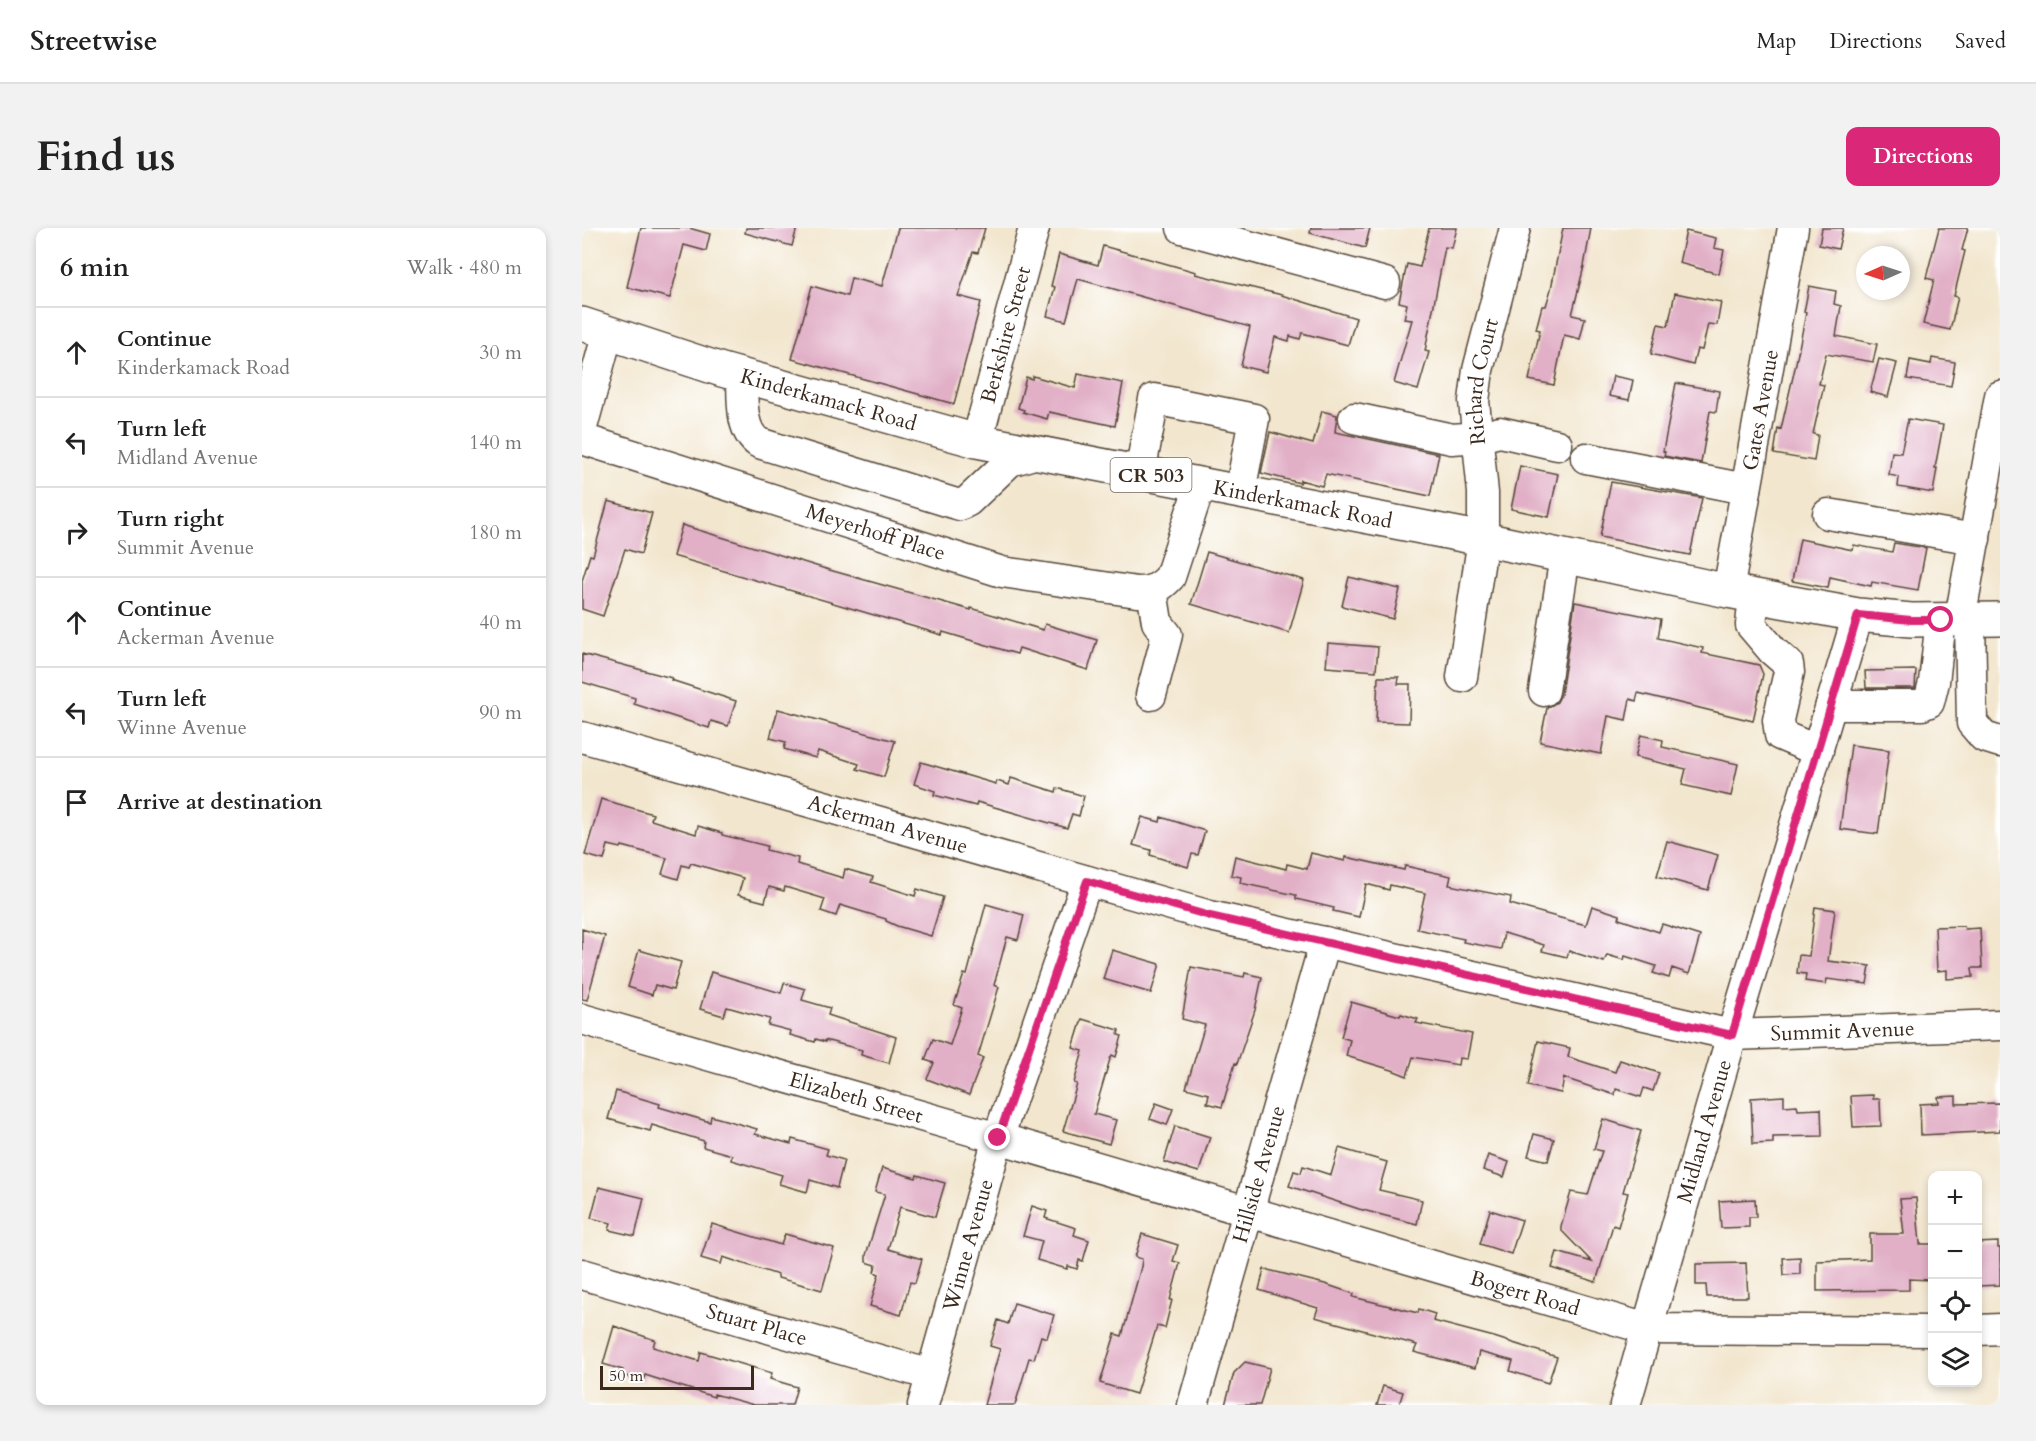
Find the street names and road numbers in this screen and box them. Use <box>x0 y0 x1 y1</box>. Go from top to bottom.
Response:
street label: Berkshire Street <box>973 263 1038 406</box>
street label: Richard Court <box>1459 315 1505 446</box>
street label: Gates Avenue <box>1735 347 1786 473</box>
street label: Kinderkamack Road <box>737 361 920 438</box>
road number: CR 503 <box>1110 458 1192 492</box>
street label: Kinderkamack Road <box>1211 473 1395 536</box>
street label: Meyerhoff Place <box>802 496 949 568</box>
street label: Ackerman Avenue <box>804 788 971 861</box>
street label: Summit Avenue <box>1770 1014 1915 1048</box>
street label: Midland Avenue <box>1670 1056 1739 1206</box>
street label: Elizabeth Street <box>786 1064 927 1130</box>
street label: Hillside Avenue <box>1225 1102 1292 1246</box>
street label: Winne Avenue <box>935 1176 1000 1316</box>
street label: Bogert Road <box>1467 1263 1583 1323</box>
street label: Stuart Place <box>703 1296 811 1353</box>

